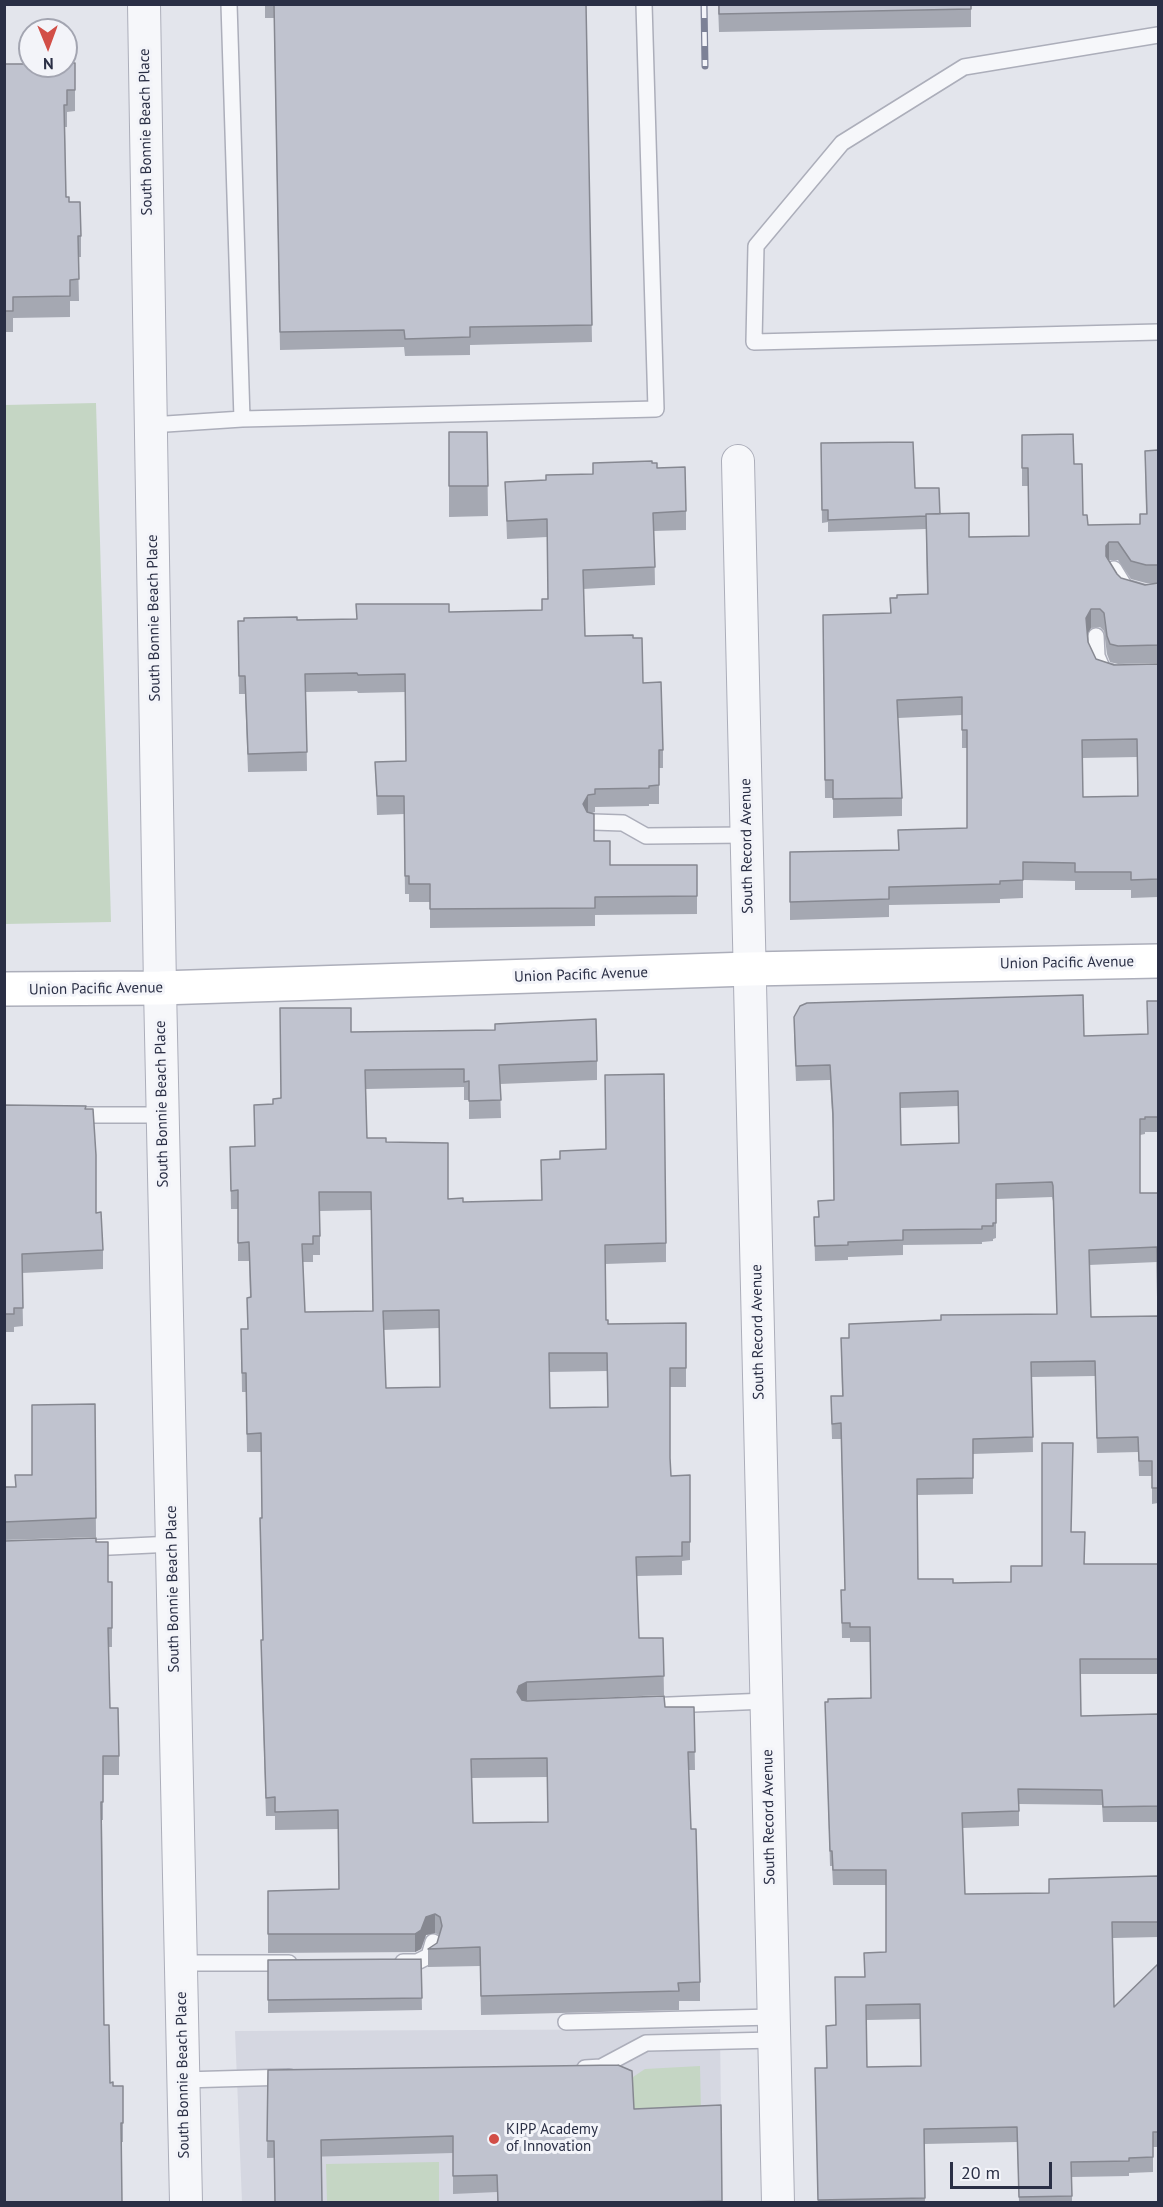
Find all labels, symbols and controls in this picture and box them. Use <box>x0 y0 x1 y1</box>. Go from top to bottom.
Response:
north arrow <box>18 18 78 78</box>
street label: South Bonnie Beach Place <box>136 48 156 216</box>
text: N <box>43 54 54 74</box>
street label: South Bonnie Beach Place <box>144 534 164 702</box>
street label: South Record Avenue <box>737 778 757 914</box>
street label: Union Pacific Avenue <box>1000 953 1134 973</box>
street label: Union Pacific Avenue <box>514 964 648 986</box>
street label: Union Pacific Avenue <box>29 979 163 999</box>
street label: South Bonnie Beach Place <box>152 1020 172 1188</box>
street label: South Record Avenue <box>748 1264 768 1400</box>
street label: South Bonnie Beach Place <box>163 1505 183 1673</box>
street label: South Record Avenue <box>759 1749 779 1885</box>
street label: South Bonnie Beach Place <box>173 1991 193 2159</box>
place label: KIPP Academy of Innovation <box>506 2121 598 2156</box>
marker: KIPP Academy of Innovation <box>487 2132 501 2146</box>
scale bar <box>953 2150 1055 2188</box>
text: 20 m <box>961 2161 1000 2184</box>

